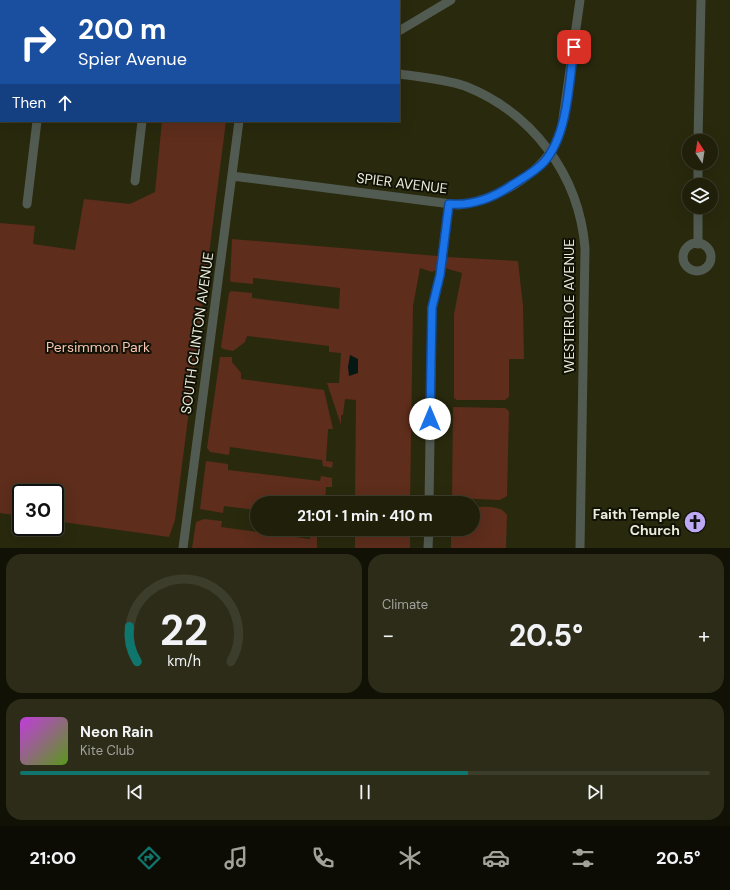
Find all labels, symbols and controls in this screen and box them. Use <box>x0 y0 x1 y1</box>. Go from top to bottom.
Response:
text: 200 m <box>78 11 166 48</box>
icon: right <box>12 16 64 68</box>
pin <box>557 30 591 64</box>
icon: arrive <box>563 36 585 58</box>
text: Spier Avenue <box>78 47 187 71</box>
icon: ahead <box>54 92 76 114</box>
text: Then <box>12 93 46 113</box>
north arrow <box>682 134 718 170</box>
map controls <box>682 134 718 214</box>
street label: SPIER AVENUE <box>356 168 449 198</box>
button: layers <box>682 178 718 214</box>
street label: WESTERLOE AVENUE <box>560 239 578 373</box>
street label: SOUTH CLINTON AVENUE <box>177 251 217 415</box>
park label: Persimmon Park <box>46 338 150 356</box>
position arrow <box>409 398 451 440</box>
speed limit sign: 30 <box>12 484 64 536</box>
place label: Faith Temple Church <box>593 505 680 539</box>
text: 21:01 · 1 min · 410 m <box>297 506 433 526</box>
church icon: Faith Temple Church <box>682 509 708 535</box>
text: Climate <box>382 596 428 613</box>
text: 22 <box>160 603 208 657</box>
text: 20.5° <box>509 616 583 655</box>
text: − <box>382 621 394 650</box>
text: + <box>698 621 710 650</box>
text: km/h <box>167 651 201 669</box>
text: Neon Rain <box>80 722 153 742</box>
text: Kite Club <box>80 742 134 759</box>
icon: previous <box>124 781 146 803</box>
icon: pause <box>354 781 376 803</box>
icon: next <box>584 781 606 803</box>
icon: directions <box>135 844 163 872</box>
icon: music <box>222 844 250 872</box>
icon: phone <box>309 844 337 872</box>
icon: climate <box>396 844 424 872</box>
icon: car <box>482 844 510 872</box>
icon: filters <box>569 844 597 872</box>
text: 21:00 <box>29 846 76 870</box>
text: 20.5° <box>656 846 700 870</box>

